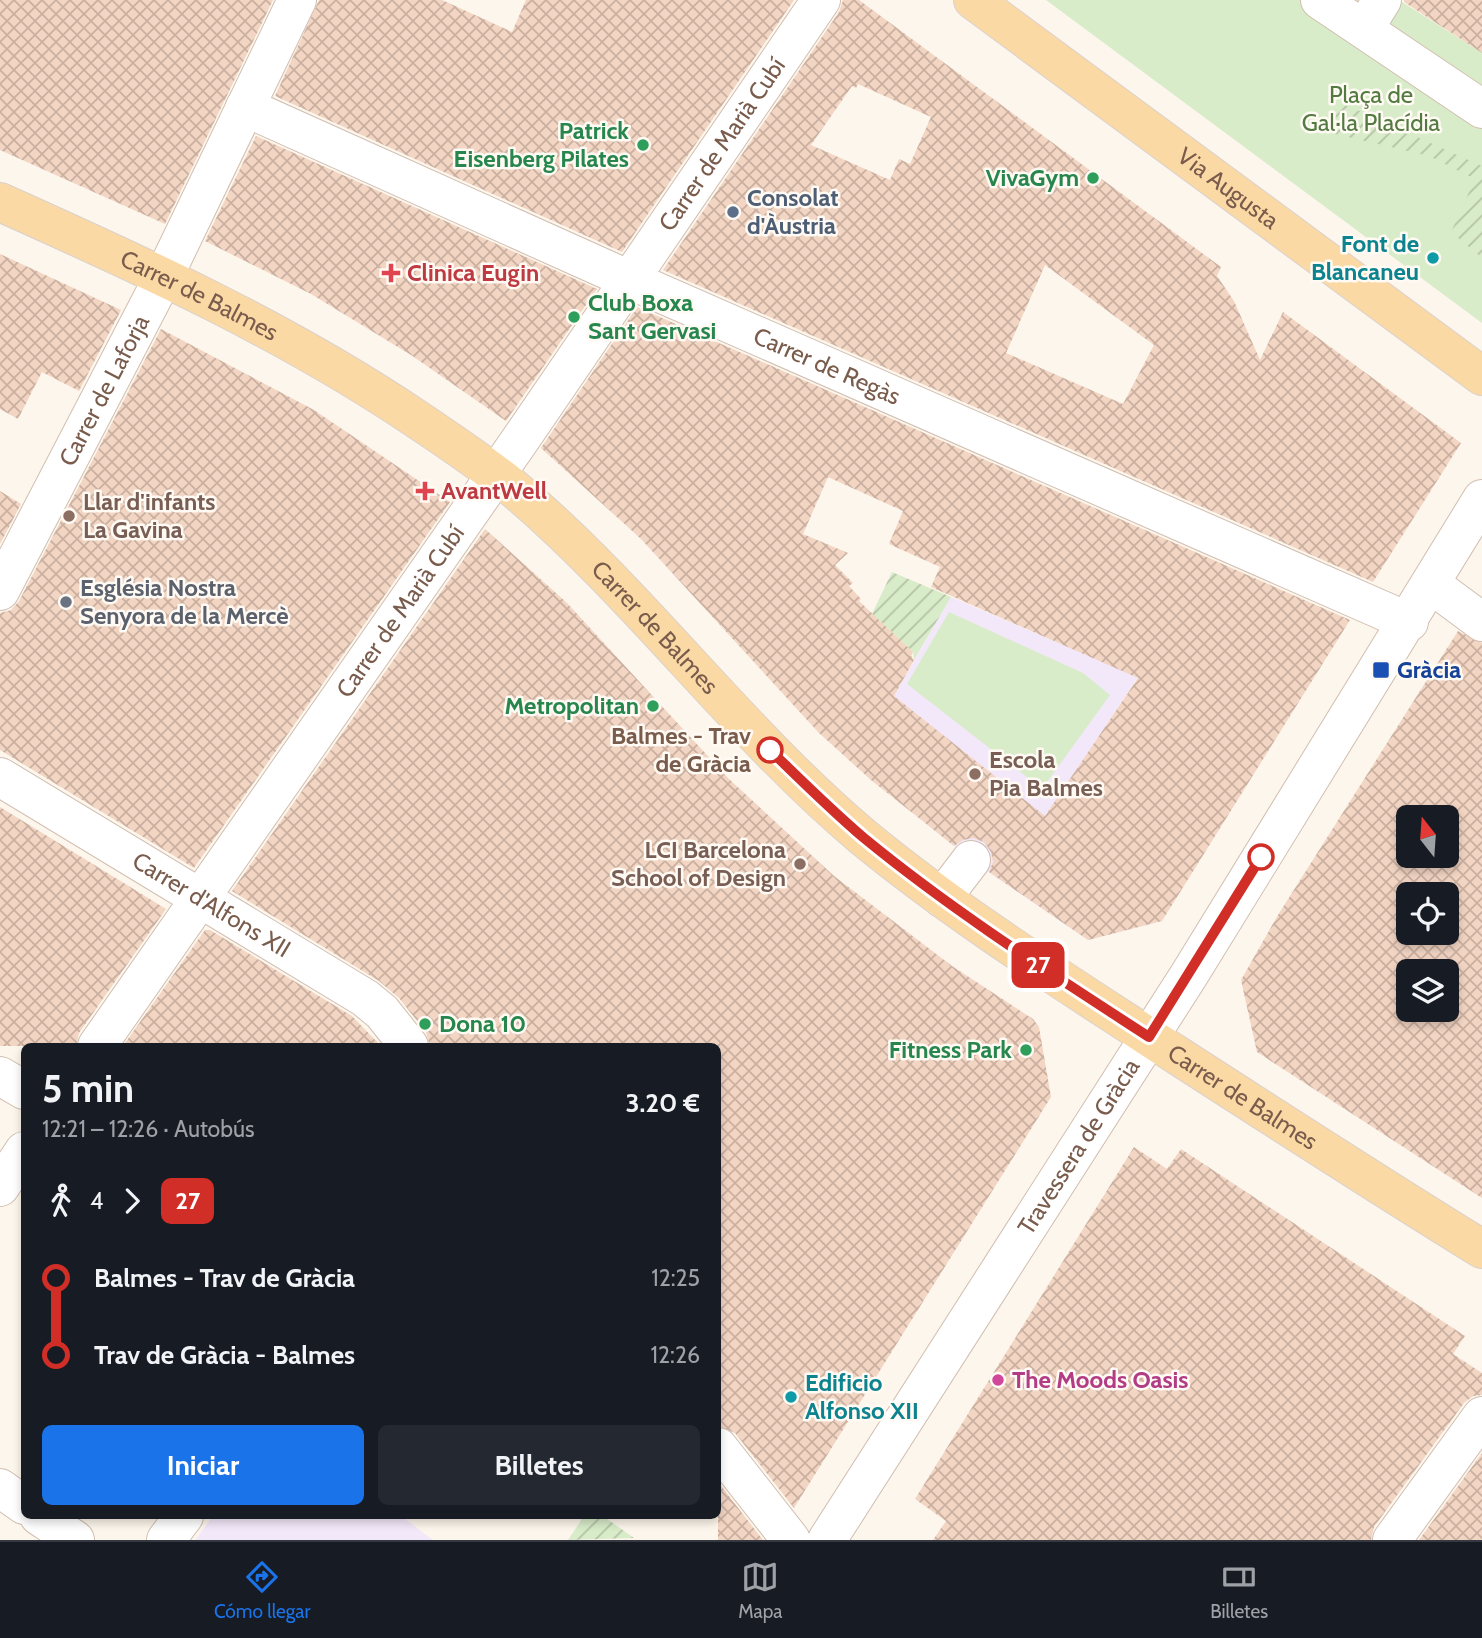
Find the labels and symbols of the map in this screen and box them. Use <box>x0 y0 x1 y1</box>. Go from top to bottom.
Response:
street label: Carrer de Marià Cubí <box>652 52 791 236</box>
park label: Plaça de Gal·la Placídia <box>1302 80 1441 137</box>
place label: Patrick Eisenberg Pilates <box>454 116 629 173</box>
marker: Patrick Eisenberg Pilates <box>635 137 651 153</box>
street label: Via Augusta <box>1172 141 1285 235</box>
place label: VivaGym <box>986 163 1079 192</box>
marker: VivaGym <box>1085 170 1101 186</box>
place label: Consolat d'Àustria <box>747 183 838 240</box>
marker: Consolat d'Àustria <box>725 204 741 220</box>
place label: Font de Blancaneu <box>1311 229 1419 286</box>
street label: Carrer de Balmes <box>116 244 283 347</box>
marker: Font de Blancaneu <box>1425 250 1441 266</box>
place label: Clinica Eugin <box>407 258 539 287</box>
marker: Clinica Eugin <box>381 263 401 283</box>
place label: Club Boxa Sant Gervasi <box>588 288 716 345</box>
marker: Club Boxa Sant Gervasi <box>566 309 582 325</box>
street label: Carrer de Laforja <box>53 310 155 471</box>
street label: Carrer de Regàs <box>749 321 905 411</box>
place label: AvantWell <box>441 476 547 505</box>
marker: AvantWell <box>415 481 435 501</box>
place label: Llar d'infants La Gavina <box>83 487 215 544</box>
marker: Llar d'infants La Gavina <box>61 508 77 524</box>
street label: Carrer de Marià Cubí <box>330 519 470 703</box>
street label: Carrer de Balmes <box>586 554 725 700</box>
place label: Església Nostra Senyora de la Mercè <box>80 573 289 630</box>
marker: Església Nostra Senyora de la Mercè <box>58 594 74 610</box>
place label: Gràcia <box>1397 655 1461 684</box>
marker: Gràcia <box>1371 660 1391 680</box>
place label: Metropolitan <box>504 691 639 720</box>
marker: Metropolitan <box>645 698 661 714</box>
place label: Balmes - Trav de Gràcia <box>611 721 751 778</box>
marker: Balmes - Trav de Gràcia <box>757 737 783 763</box>
place label: Escola Pia Balmes <box>989 745 1103 802</box>
marker: Escola Pia Balmes <box>967 766 983 782</box>
north arrow <box>1396 805 1460 868</box>
place label: LCI Barcelona School of Design <box>611 835 786 892</box>
unlabelled marker <box>1248 844 1274 870</box>
street label: Carrer d'Alfons XII <box>127 846 296 963</box>
marker: LCI Barcelona School of Design <box>792 856 808 872</box>
line badge: 27 <box>1006 942 1070 988</box>
place label: Dona 10 <box>439 1009 526 1038</box>
marker: Dona 10 <box>417 1016 433 1032</box>
place label: Fitness Park <box>889 1035 1012 1064</box>
street label: Carrer de Balmes <box>1162 1038 1323 1156</box>
marker: Fitness Park <box>1018 1042 1034 1058</box>
street label: Travessera de Gràcia <box>1012 1053 1146 1240</box>
place label: The Moods Oasis <box>1012 1365 1189 1394</box>
place label: Edificio Alfonso XII <box>805 1368 919 1425</box>
marker: The Moods Oasis <box>990 1372 1006 1388</box>
marker: Edificio Alfonso XII <box>783 1389 799 1405</box>

